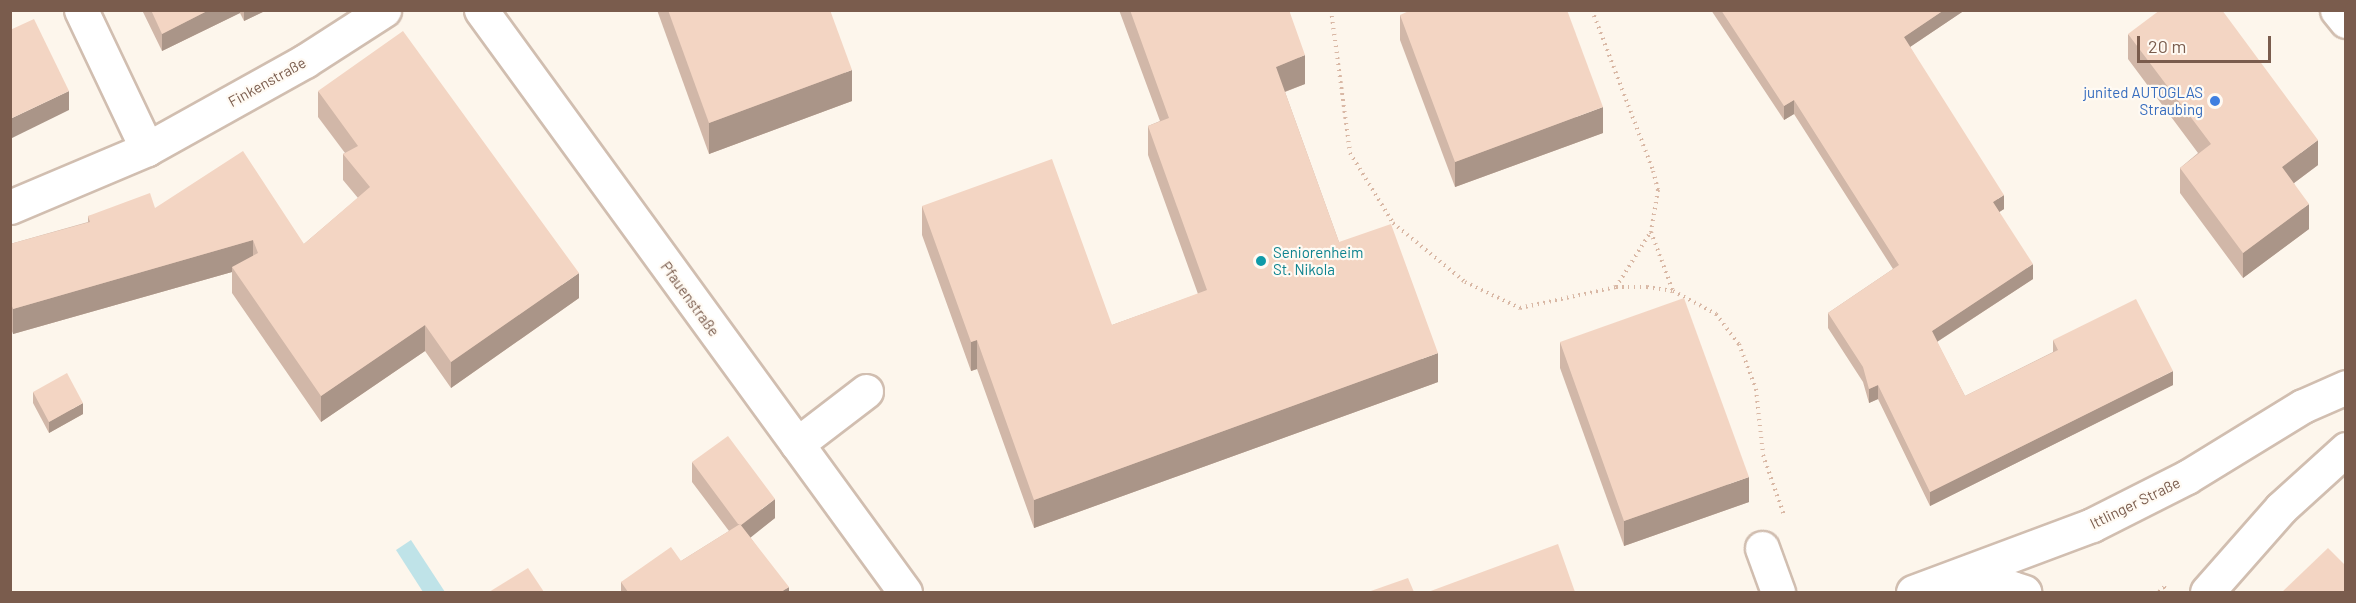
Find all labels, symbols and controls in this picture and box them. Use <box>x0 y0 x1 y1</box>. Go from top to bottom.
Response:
scale bar <box>2140 24 2274 62</box>
text: 20 m <box>2148 35 2186 57</box>
street label: Finkenstraße <box>225 53 309 111</box>
place label: junited AUTOGLAS Straubing <box>2083 83 2203 118</box>
marker: junited AUTOGLAS Straubing <box>2208 94 2222 108</box>
place label: Seniorenheim St. Nikola <box>1273 243 1363 278</box>
marker: Seniorenheim St. Nikola <box>1254 254 1268 268</box>
street label: Pfauenstraße <box>657 258 723 340</box>
street label: Ittlinger Straße <box>2087 473 2183 533</box>

